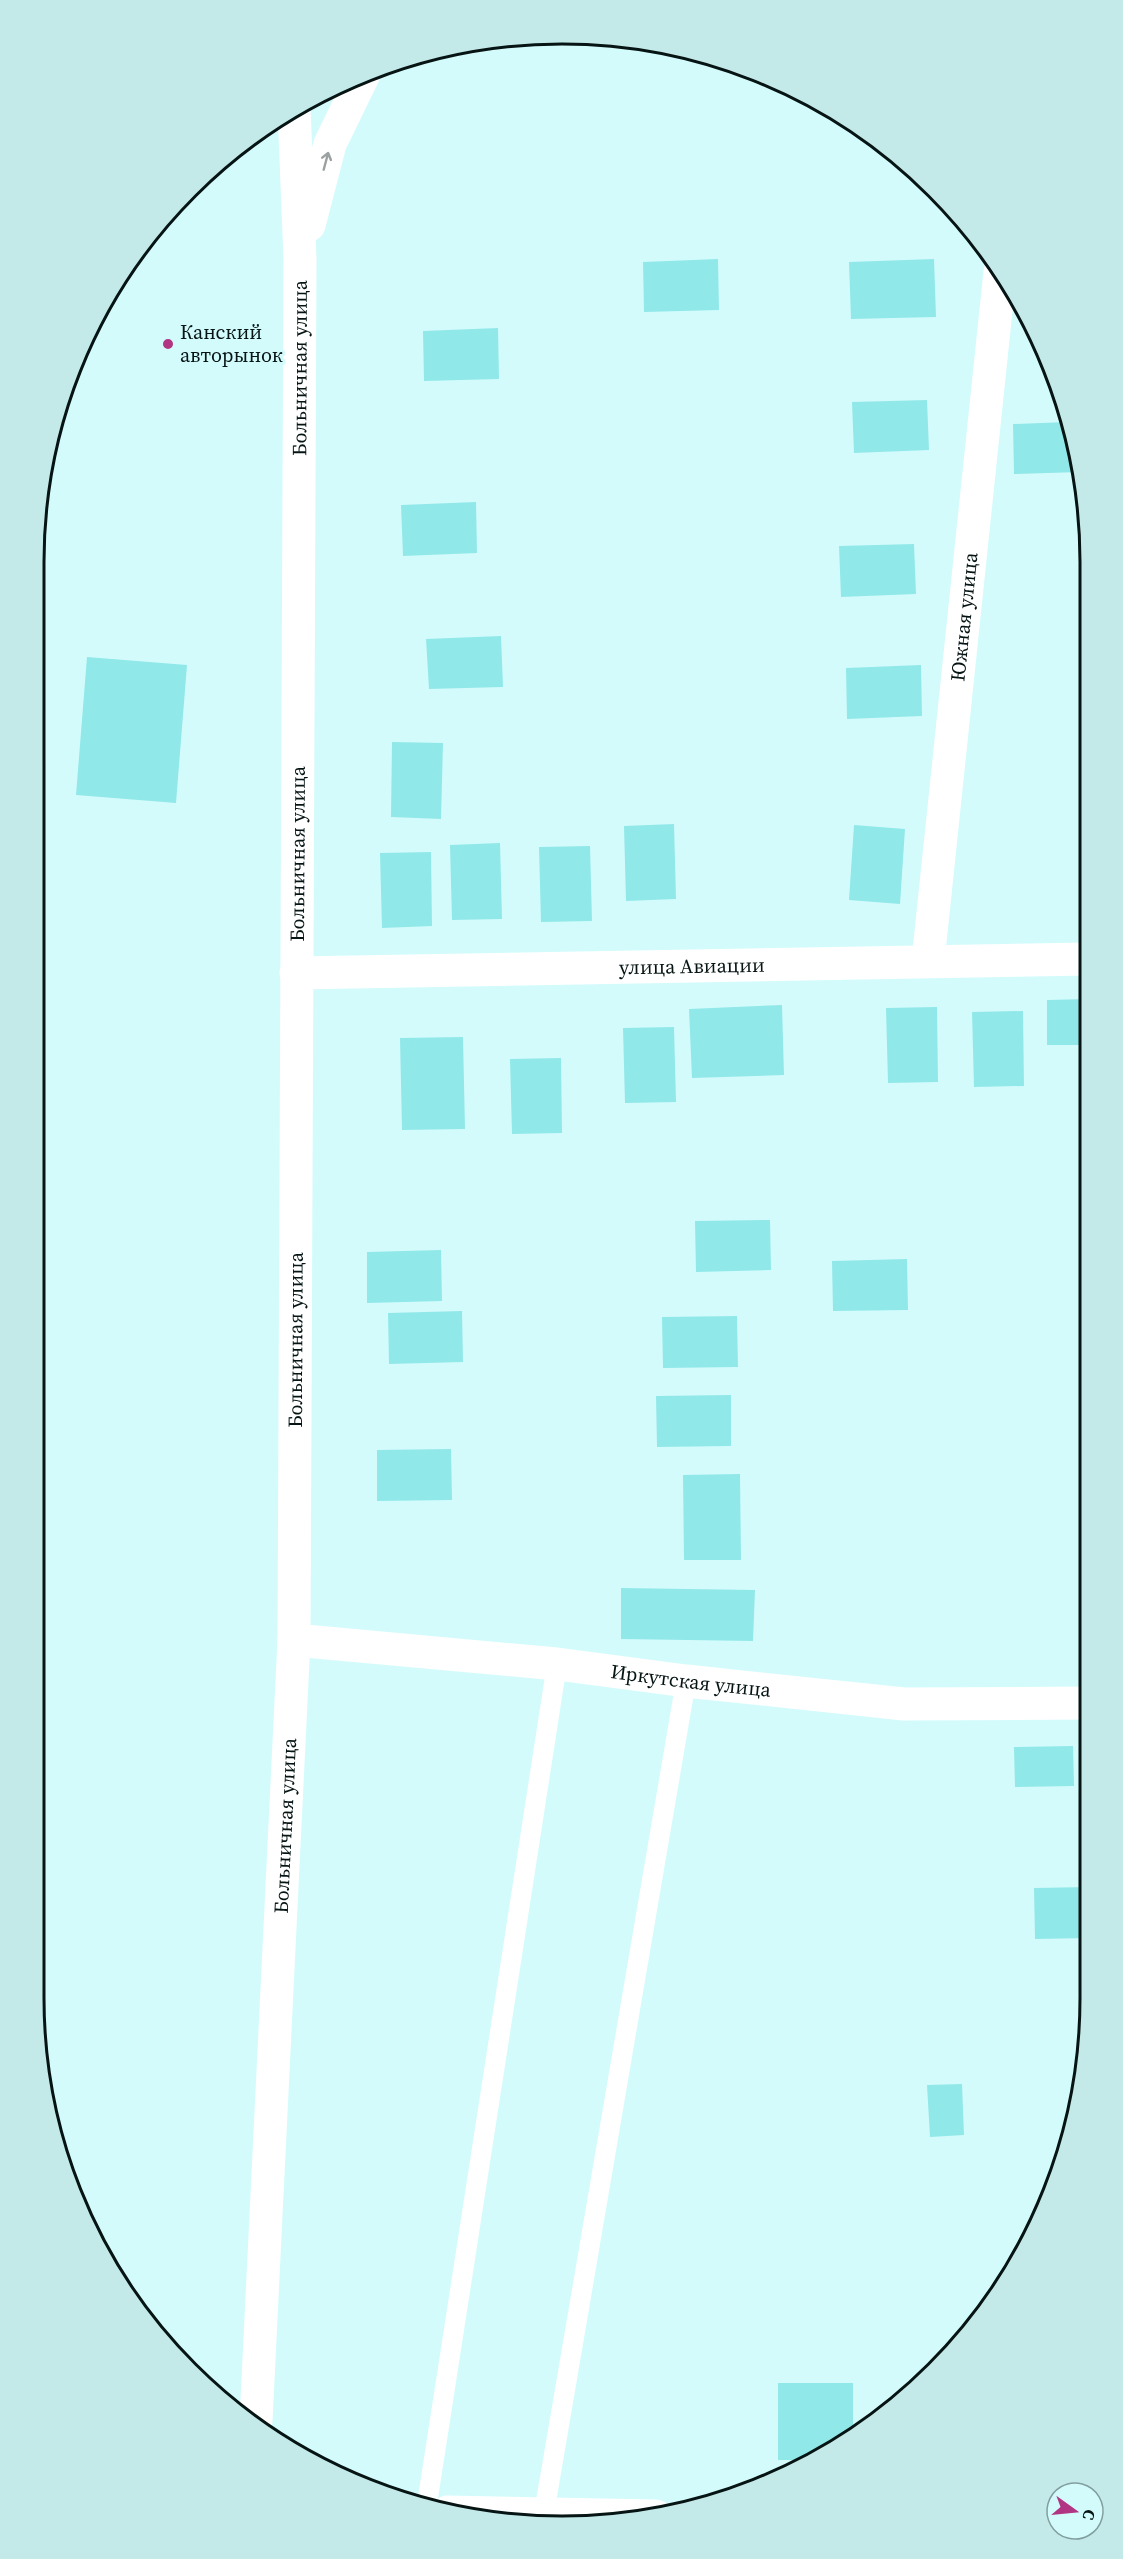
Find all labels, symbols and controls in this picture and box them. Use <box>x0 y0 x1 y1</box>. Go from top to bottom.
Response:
one-way arrow <box>320 152 332 171</box>
street label: Больничная улица <box>285 279 314 456</box>
place label: Канский авторынок <box>180 318 283 369</box>
marker: Канский авторынок <box>161 337 175 351</box>
street label: Южная улица <box>943 550 985 683</box>
street label: Больничная улица <box>283 765 312 942</box>
street label: улица Авиации <box>619 951 765 981</box>
street label: Больничная улица <box>281 1251 310 1428</box>
street label: Иркутская улица <box>609 1657 773 1704</box>
street label: Больничная улица <box>267 1736 303 1914</box>
north arrow <box>1045 2481 1105 2541</box>
text: С <box>1078 2507 1101 2523</box>

